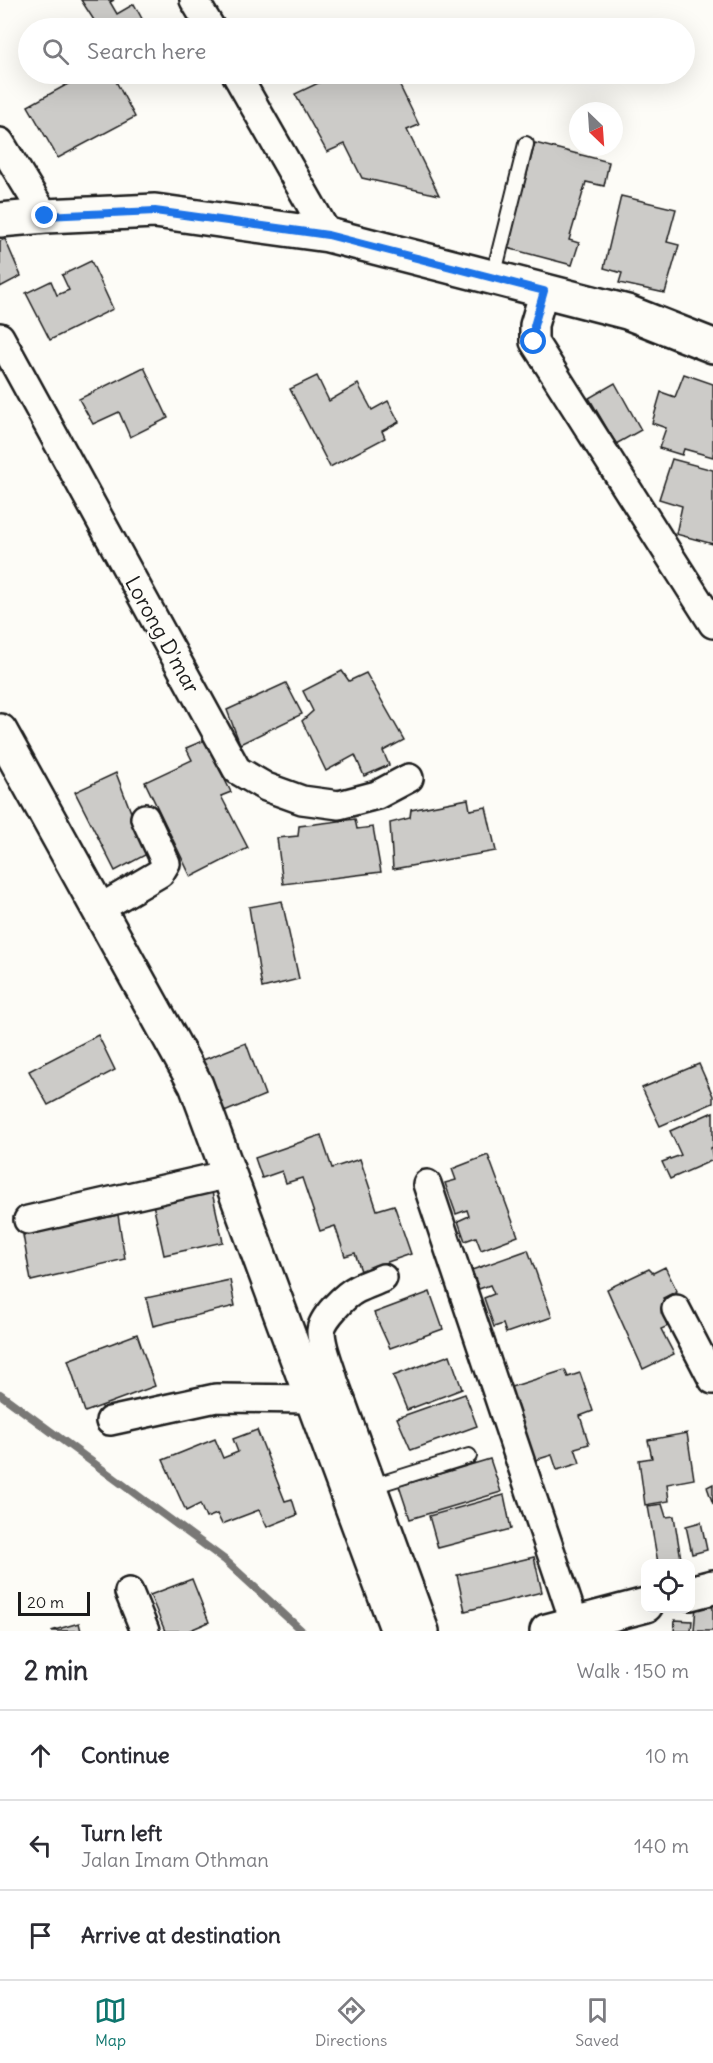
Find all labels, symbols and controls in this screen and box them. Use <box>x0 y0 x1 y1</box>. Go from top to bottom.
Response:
search box <box>18 18 695 84</box>
icon: search <box>39 35 72 68</box>
text: Search here <box>87 37 206 65</box>
north arrow <box>569 102 623 156</box>
route end <box>31 202 57 228</box>
route start <box>520 328 546 354</box>
street label: Lorong D'mar <box>119 571 206 698</box>
map controls <box>641 1559 695 1613</box>
button: locate <box>641 1559 695 1613</box>
scale bar <box>18 1589 90 1616</box>
text: 20 m <box>27 1592 64 1612</box>
text: 2 min <box>24 1654 88 1687</box>
text: Walk · 150 m <box>577 1658 689 1683</box>
icon: ahead <box>24 1739 57 1772</box>
text: Continue <box>81 1741 170 1769</box>
text: 10 m <box>646 1743 689 1768</box>
text: Turn left <box>81 1819 162 1847</box>
icon: left <box>24 1829 57 1862</box>
text: 140 m <box>634 1833 689 1858</box>
text: Jalan Imam Othman <box>81 1847 269 1872</box>
icon: arrive <box>24 1919 57 1952</box>
text: Arrive at destination <box>81 1921 281 1949</box>
tab: Map <box>94 1994 127 2050</box>
tab: Directions <box>315 1994 387 2050</box>
tab: Saved <box>575 1994 619 2050</box>

